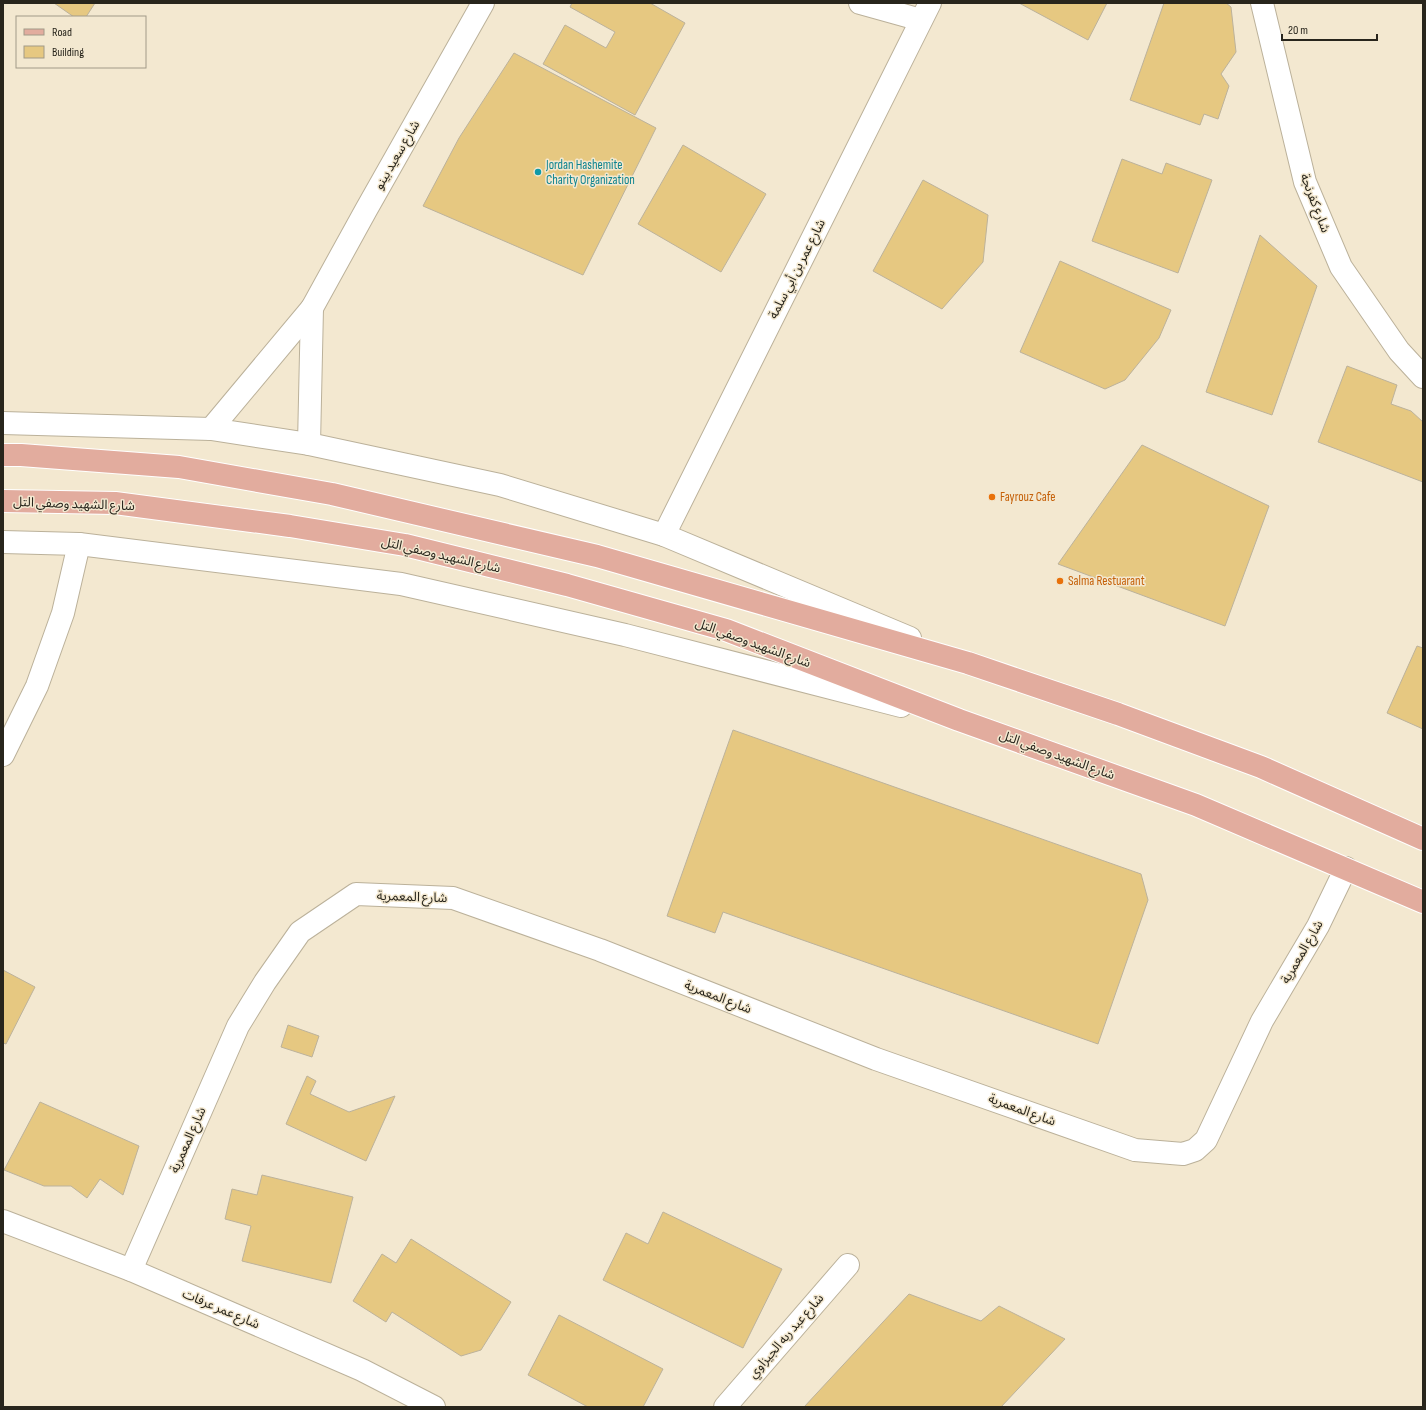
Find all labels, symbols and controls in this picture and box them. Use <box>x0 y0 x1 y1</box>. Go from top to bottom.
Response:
legend <box>16 16 146 68</box>
scale bar <box>1282 16 1377 42</box>
text: 20 m <box>1288 23 1308 38</box>
text: Road <box>52 25 72 40</box>
text: Building <box>52 45 84 60</box>
street label: شارع سعيد بينو <box>371 118 425 193</box>
place label: Jordan Hashemite Charity Organization <box>545 157 635 188</box>
marker: Jordan Hashemite Charity Organization <box>533 167 543 177</box>
street label: شارع كفرنجة <box>1295 171 1334 236</box>
street label: شارع عمر بن أبي سلمة <box>764 216 831 322</box>
place label: Fayrouz Cafe <box>1000 489 1056 505</box>
marker: Fayrouz Cafe <box>987 492 997 502</box>
street label: شارع الشهيد وصفي التل <box>13 494 135 516</box>
street label: شارع الشهيد وصفي التل <box>379 534 502 578</box>
place label: Salma Restuarant <box>1068 573 1145 589</box>
marker: Salma Restuarant <box>1055 576 1065 586</box>
street label: شارع الشهيد وصفي التل <box>692 615 813 673</box>
street label: شارع الشهيد وصفي التل <box>996 727 1117 785</box>
street label: شارع المعمرية <box>376 888 448 908</box>
street label: شارع المعمرية <box>1277 917 1328 988</box>
street label: شارع المعمرية <box>681 977 754 1019</box>
street label: شارع المعمرية <box>985 1090 1058 1131</box>
street label: شارع المعمرية <box>166 1104 212 1176</box>
street label: شارع عمر عرفات <box>179 1286 262 1334</box>
street label: شارع عبد ربه الجيزاوي <box>745 1290 829 1383</box>

